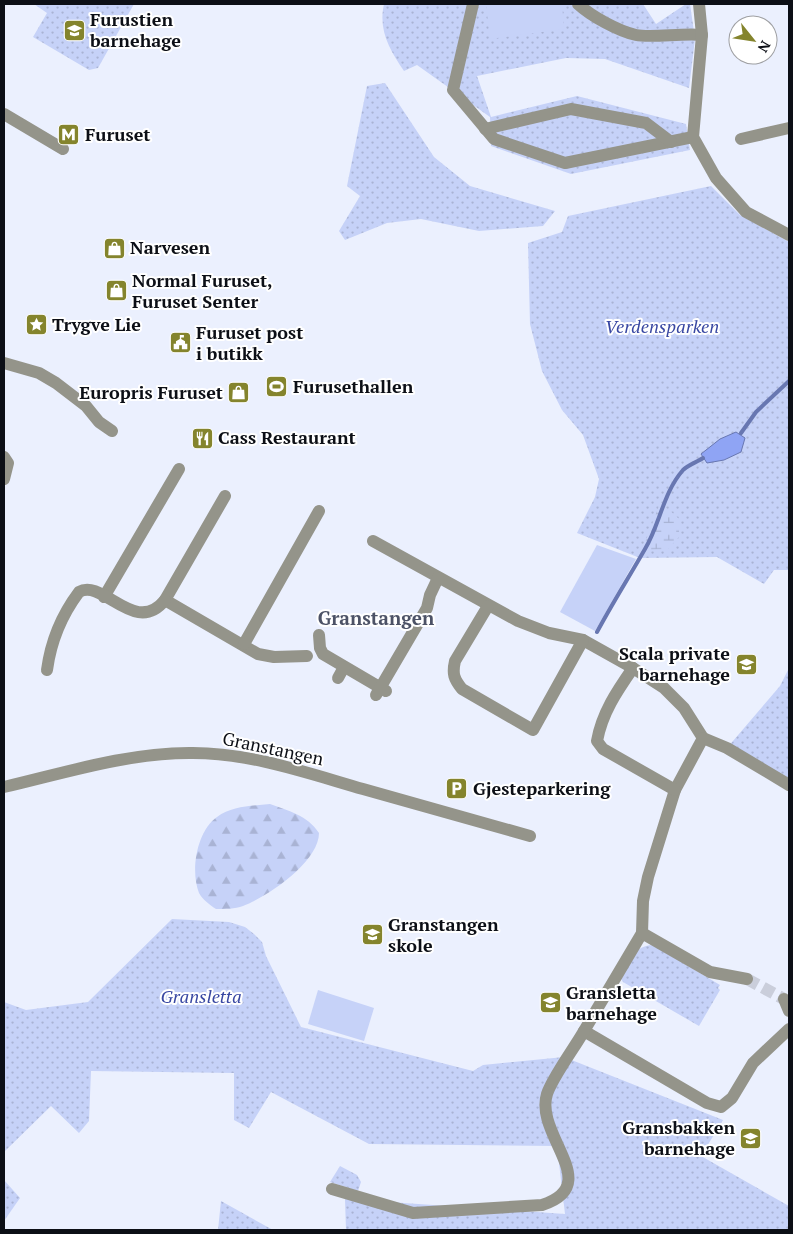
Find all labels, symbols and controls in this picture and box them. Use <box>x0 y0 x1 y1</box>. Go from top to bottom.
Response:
place label: Furustien barnehage <box>89 7 181 52</box>
north arrow <box>728 15 778 65</box>
school or university icon: Furustien barnehage <box>62 18 86 42</box>
text: N <box>754 37 776 56</box>
place label: Furuset <box>85 122 150 146</box>
metro station icon: Furuset <box>57 123 81 147</box>
place label: Narvesen <box>130 235 210 259</box>
shop icon: Narvesen <box>102 236 126 260</box>
place label: Normal Furuset, Furuset Senter <box>132 268 273 313</box>
shop icon: Normal Furuset, Furuset Senter <box>104 279 128 303</box>
place label: Trygve Lie <box>52 312 141 336</box>
place icon: Trygve Lie <box>24 313 48 337</box>
park label: Verdensparken <box>605 314 719 338</box>
place label: Furuset post i butikk <box>196 320 303 365</box>
public building icon: Furuset post i butikk <box>168 331 192 355</box>
place label: Furusethallen <box>293 374 414 398</box>
sports icon: Furusethallen <box>265 375 289 399</box>
place label: Europris Furuset <box>79 380 223 404</box>
shop icon: Europris Furuset <box>227 381 251 405</box>
place label: Cass Restaurant <box>218 425 356 449</box>
restaurant icon: Cass Restaurant <box>190 426 214 450</box>
district label: Granstangen <box>318 605 435 630</box>
place label: Scala private barnehage <box>619 641 730 686</box>
school or university icon: Scala private barnehage <box>734 652 758 676</box>
street label: Granstangen <box>221 726 326 770</box>
place label: Gjesteparkering <box>473 776 611 800</box>
parking icon: Gjesteparkering <box>445 777 469 801</box>
place label: Granstangen skole <box>388 912 499 957</box>
school or university icon: Granstangen skole <box>360 923 384 947</box>
place label: Gransletta barnehage <box>565 980 657 1025</box>
park label: Gransletta <box>160 984 242 1008</box>
school or university icon: Gransletta barnehage <box>538 991 562 1015</box>
place label: Gransbakken barnehage <box>622 1115 735 1160</box>
school or university icon: Gransbakken barnehage <box>739 1126 763 1150</box>

